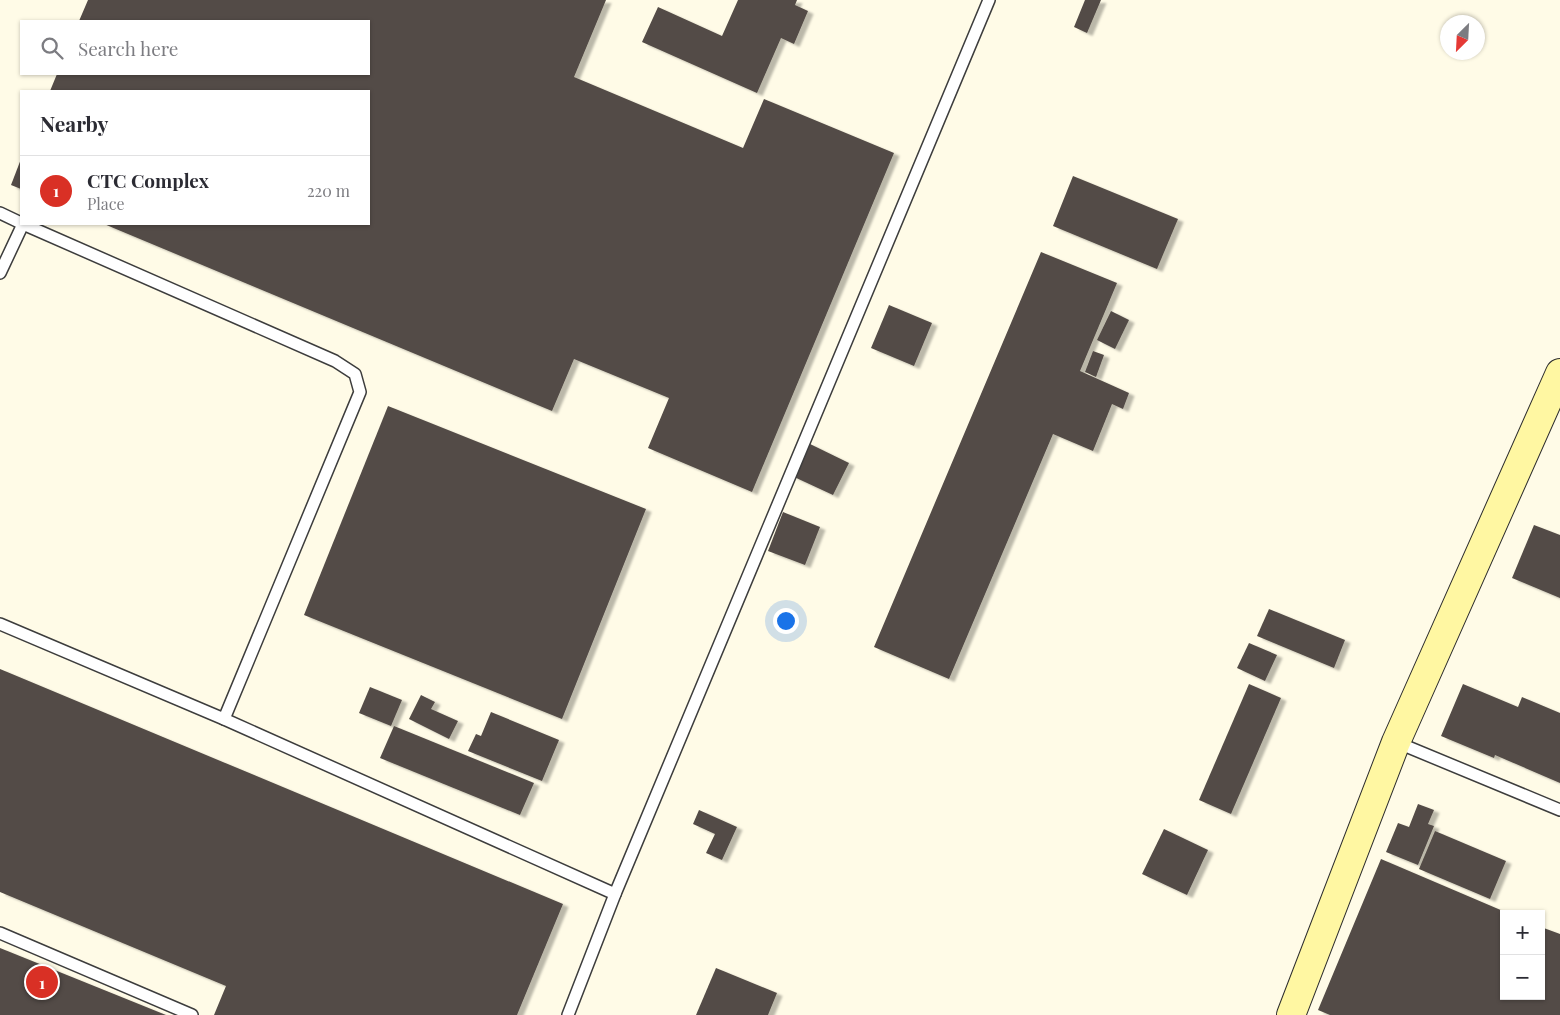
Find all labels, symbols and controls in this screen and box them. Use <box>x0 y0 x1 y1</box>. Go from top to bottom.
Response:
north arrow <box>1440 15 1485 60</box>
search box <box>20 20 370 75</box>
icon: search <box>38 34 66 62</box>
text: Search here <box>78 35 178 61</box>
text: Nearby <box>40 109 109 137</box>
text: CTC Complex <box>87 167 209 193</box>
text: 1 <box>53 180 59 201</box>
text: 220 m <box>307 180 350 201</box>
text: Place <box>87 193 125 214</box>
your location <box>773 608 799 634</box>
map controls <box>1500 910 1545 1000</box>
button: + <box>1500 910 1545 955</box>
button: − <box>1500 955 1545 1000</box>
pin: 1 <box>26 963 58 1001</box>

